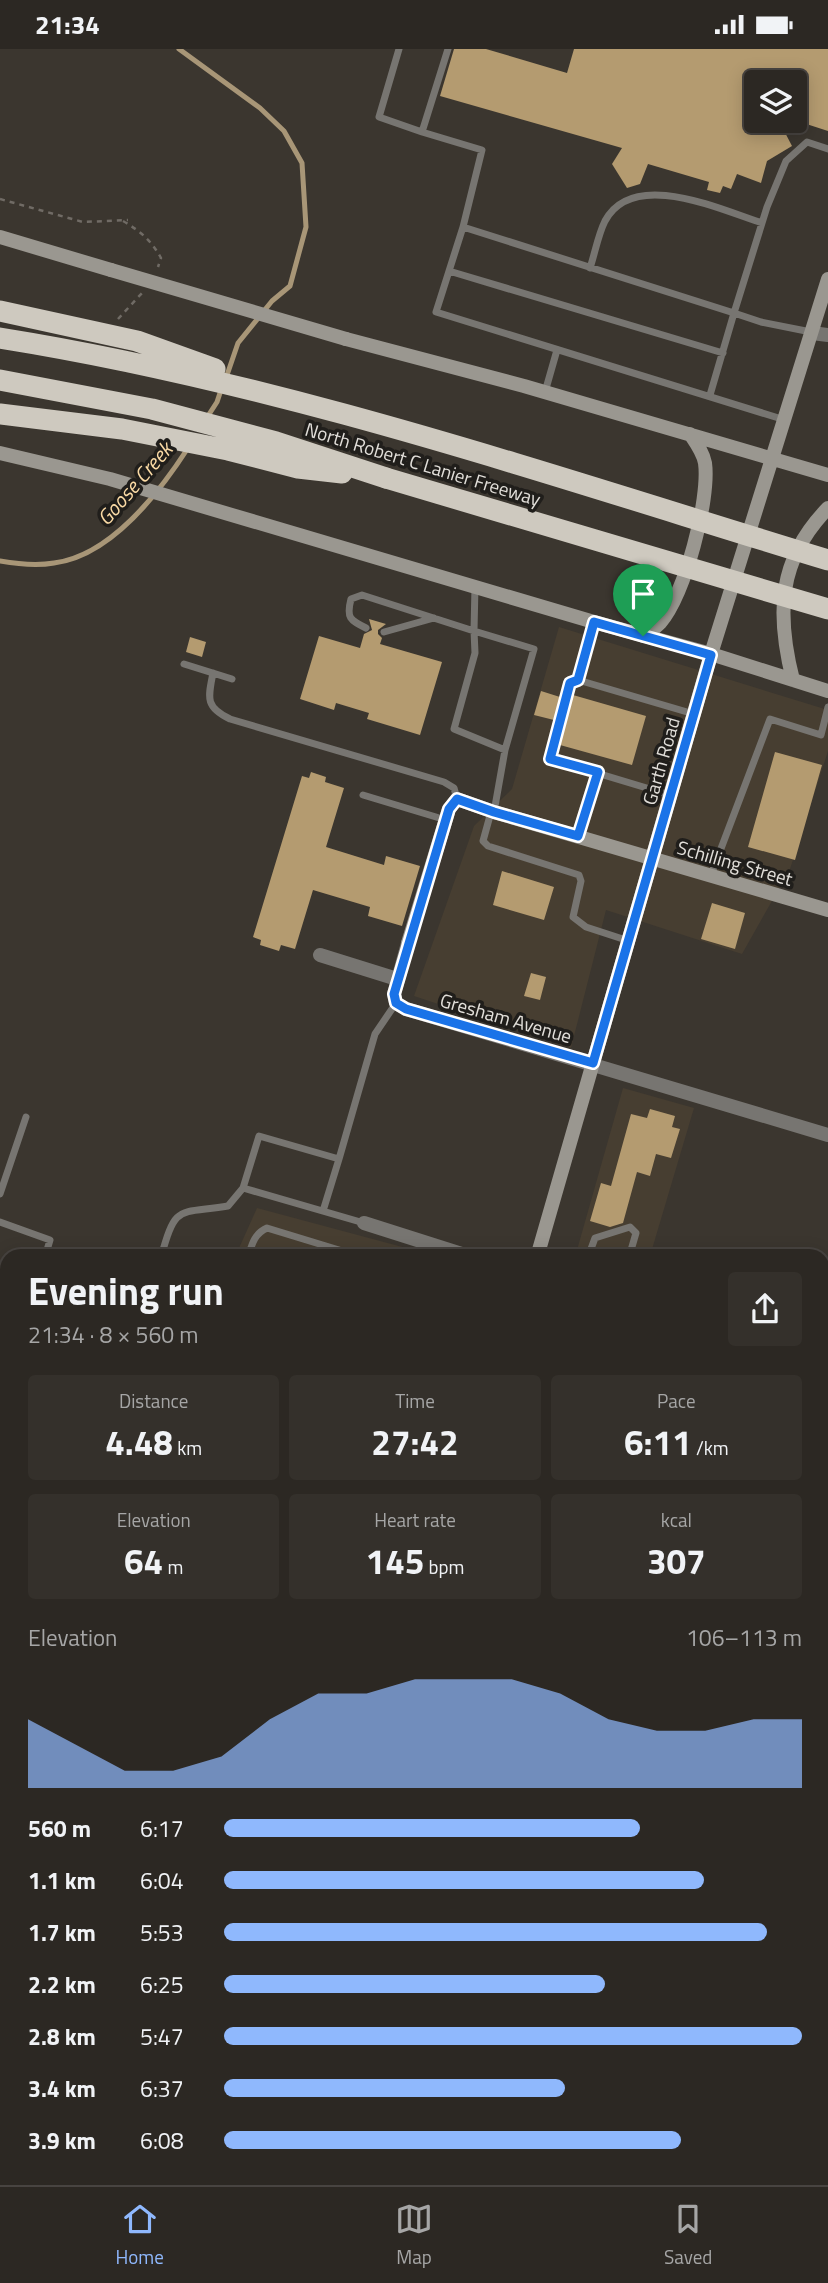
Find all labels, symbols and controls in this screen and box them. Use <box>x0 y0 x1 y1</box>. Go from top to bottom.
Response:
text: 21:34 <box>35 5 100 44</box>
map controls <box>744 70 807 133</box>
button: layers <box>744 70 807 133</box>
street label: North Robert C Lanier Freeway <box>302 414 544 513</box>
water label: Goose Creek <box>89 432 181 532</box>
pin <box>613 564 673 636</box>
icon: arrive <box>624 575 662 613</box>
street label: Garth Road <box>634 714 687 808</box>
street label: Schilling Street <box>674 832 797 893</box>
street label: Gresham Avenue <box>437 985 575 1050</box>
text: Evening run <box>28 1262 224 1320</box>
button: share <box>728 1272 802 1346</box>
text: 21:34 · 8 × 560 m <box>28 1317 198 1352</box>
text: Distance <box>119 1386 188 1415</box>
text: Time <box>395 1386 435 1415</box>
text: Pace <box>657 1386 696 1415</box>
text: 4.48 <box>105 1415 173 1469</box>
text: 27:42 <box>371 1415 459 1469</box>
text: 6:11 <box>624 1415 692 1469</box>
text: km <box>173 1433 202 1462</box>
text: /km <box>692 1433 729 1462</box>
text: Elevation <box>117 1505 191 1534</box>
text: Heart rate <box>374 1505 456 1534</box>
text: kcal <box>661 1505 692 1534</box>
text: 64 <box>124 1534 163 1588</box>
text: 145 <box>366 1534 424 1588</box>
text: 307 <box>647 1534 706 1588</box>
text: m <box>163 1552 183 1581</box>
text: bpm <box>424 1552 464 1581</box>
text: Elevation <box>28 1620 117 1655</box>
text: 106–113 m <box>686 1620 802 1655</box>
text: 560 m <box>28 1811 91 1846</box>
text: 6:17 <box>140 1811 184 1846</box>
text: 1.1 km <box>28 1863 96 1898</box>
text: 6:04 <box>140 1863 184 1898</box>
text: 1.7 km <box>28 1915 96 1950</box>
text: 5:53 <box>140 1915 184 1950</box>
text: 2.2 km <box>28 1967 96 2002</box>
text: 6:25 <box>140 1967 184 2002</box>
text: 2.8 km <box>28 2019 96 2054</box>
text: 5:47 <box>140 2019 184 2054</box>
text: 3.4 km <box>28 2071 96 2106</box>
text: 6:37 <box>140 2071 184 2106</box>
text: 3.9 km <box>28 2123 96 2158</box>
text: 6:08 <box>140 2123 184 2158</box>
tab: Home <box>116 2200 164 2271</box>
tab: Map <box>395 2200 433 2271</box>
tab: Saved <box>664 2200 712 2271</box>

